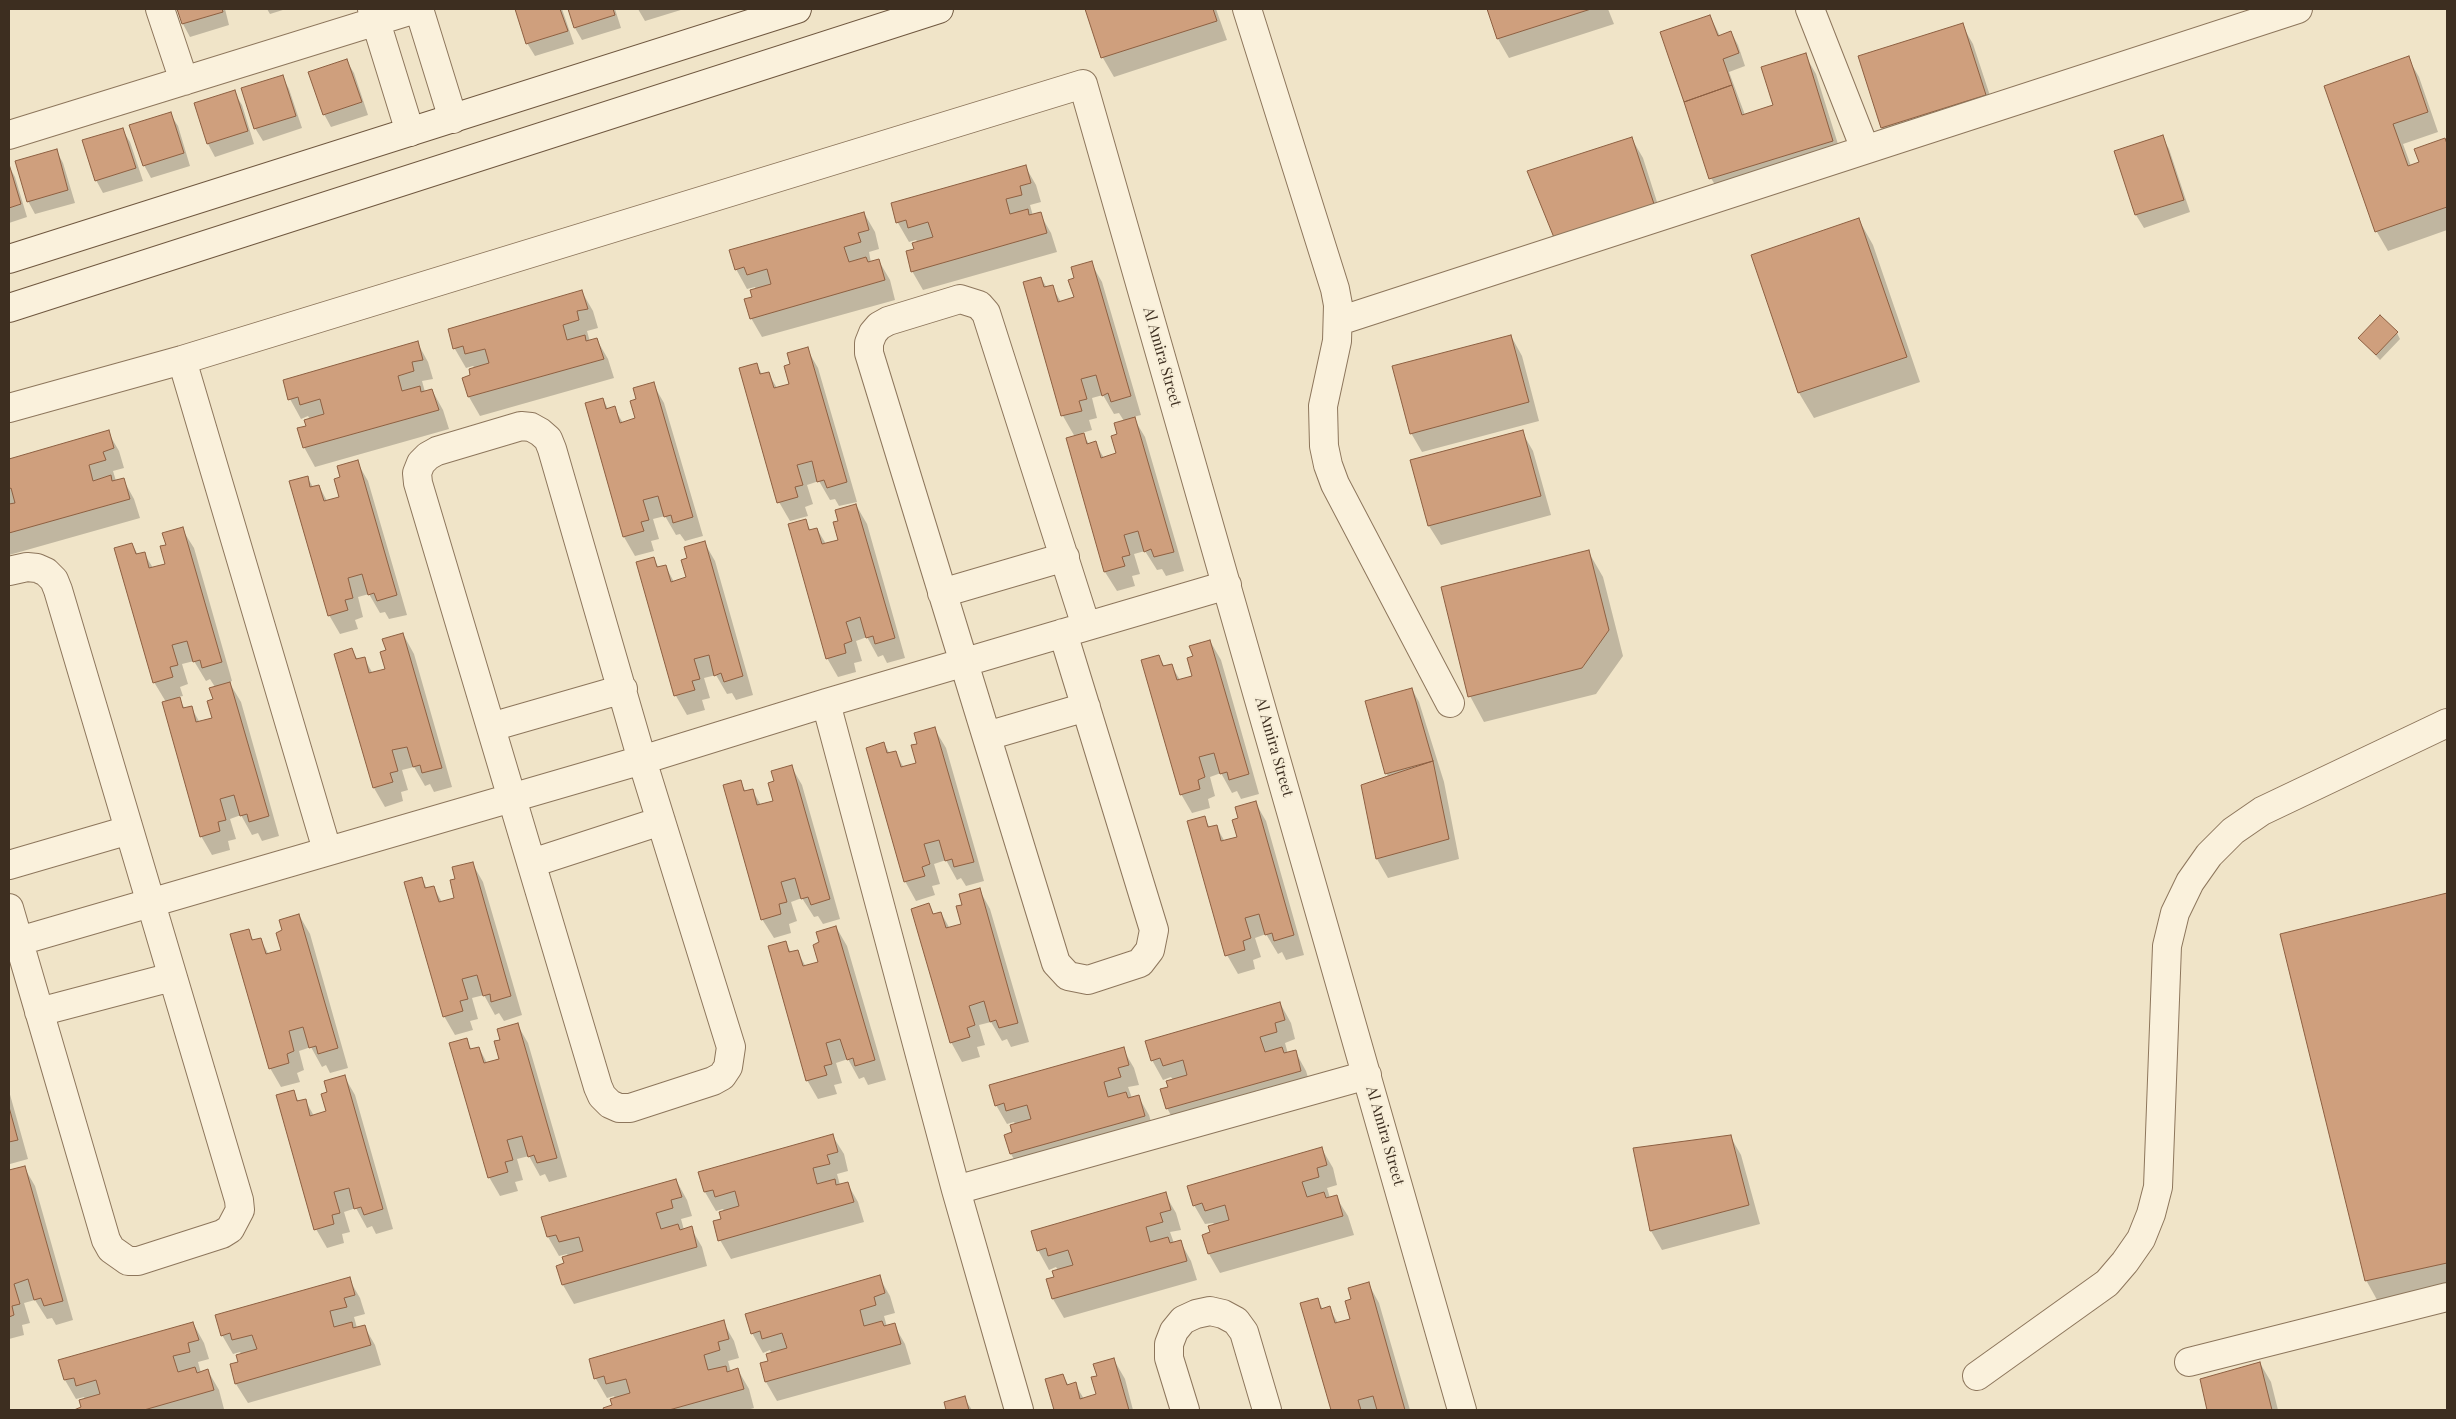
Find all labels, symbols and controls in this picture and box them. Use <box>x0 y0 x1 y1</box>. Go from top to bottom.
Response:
street label: Al Amira Street <box>1139 305 1185 409</box>
street label: Al Amira Street <box>1251 695 1297 799</box>
street label: Al Amira Street <box>1362 1084 1408 1188</box>

